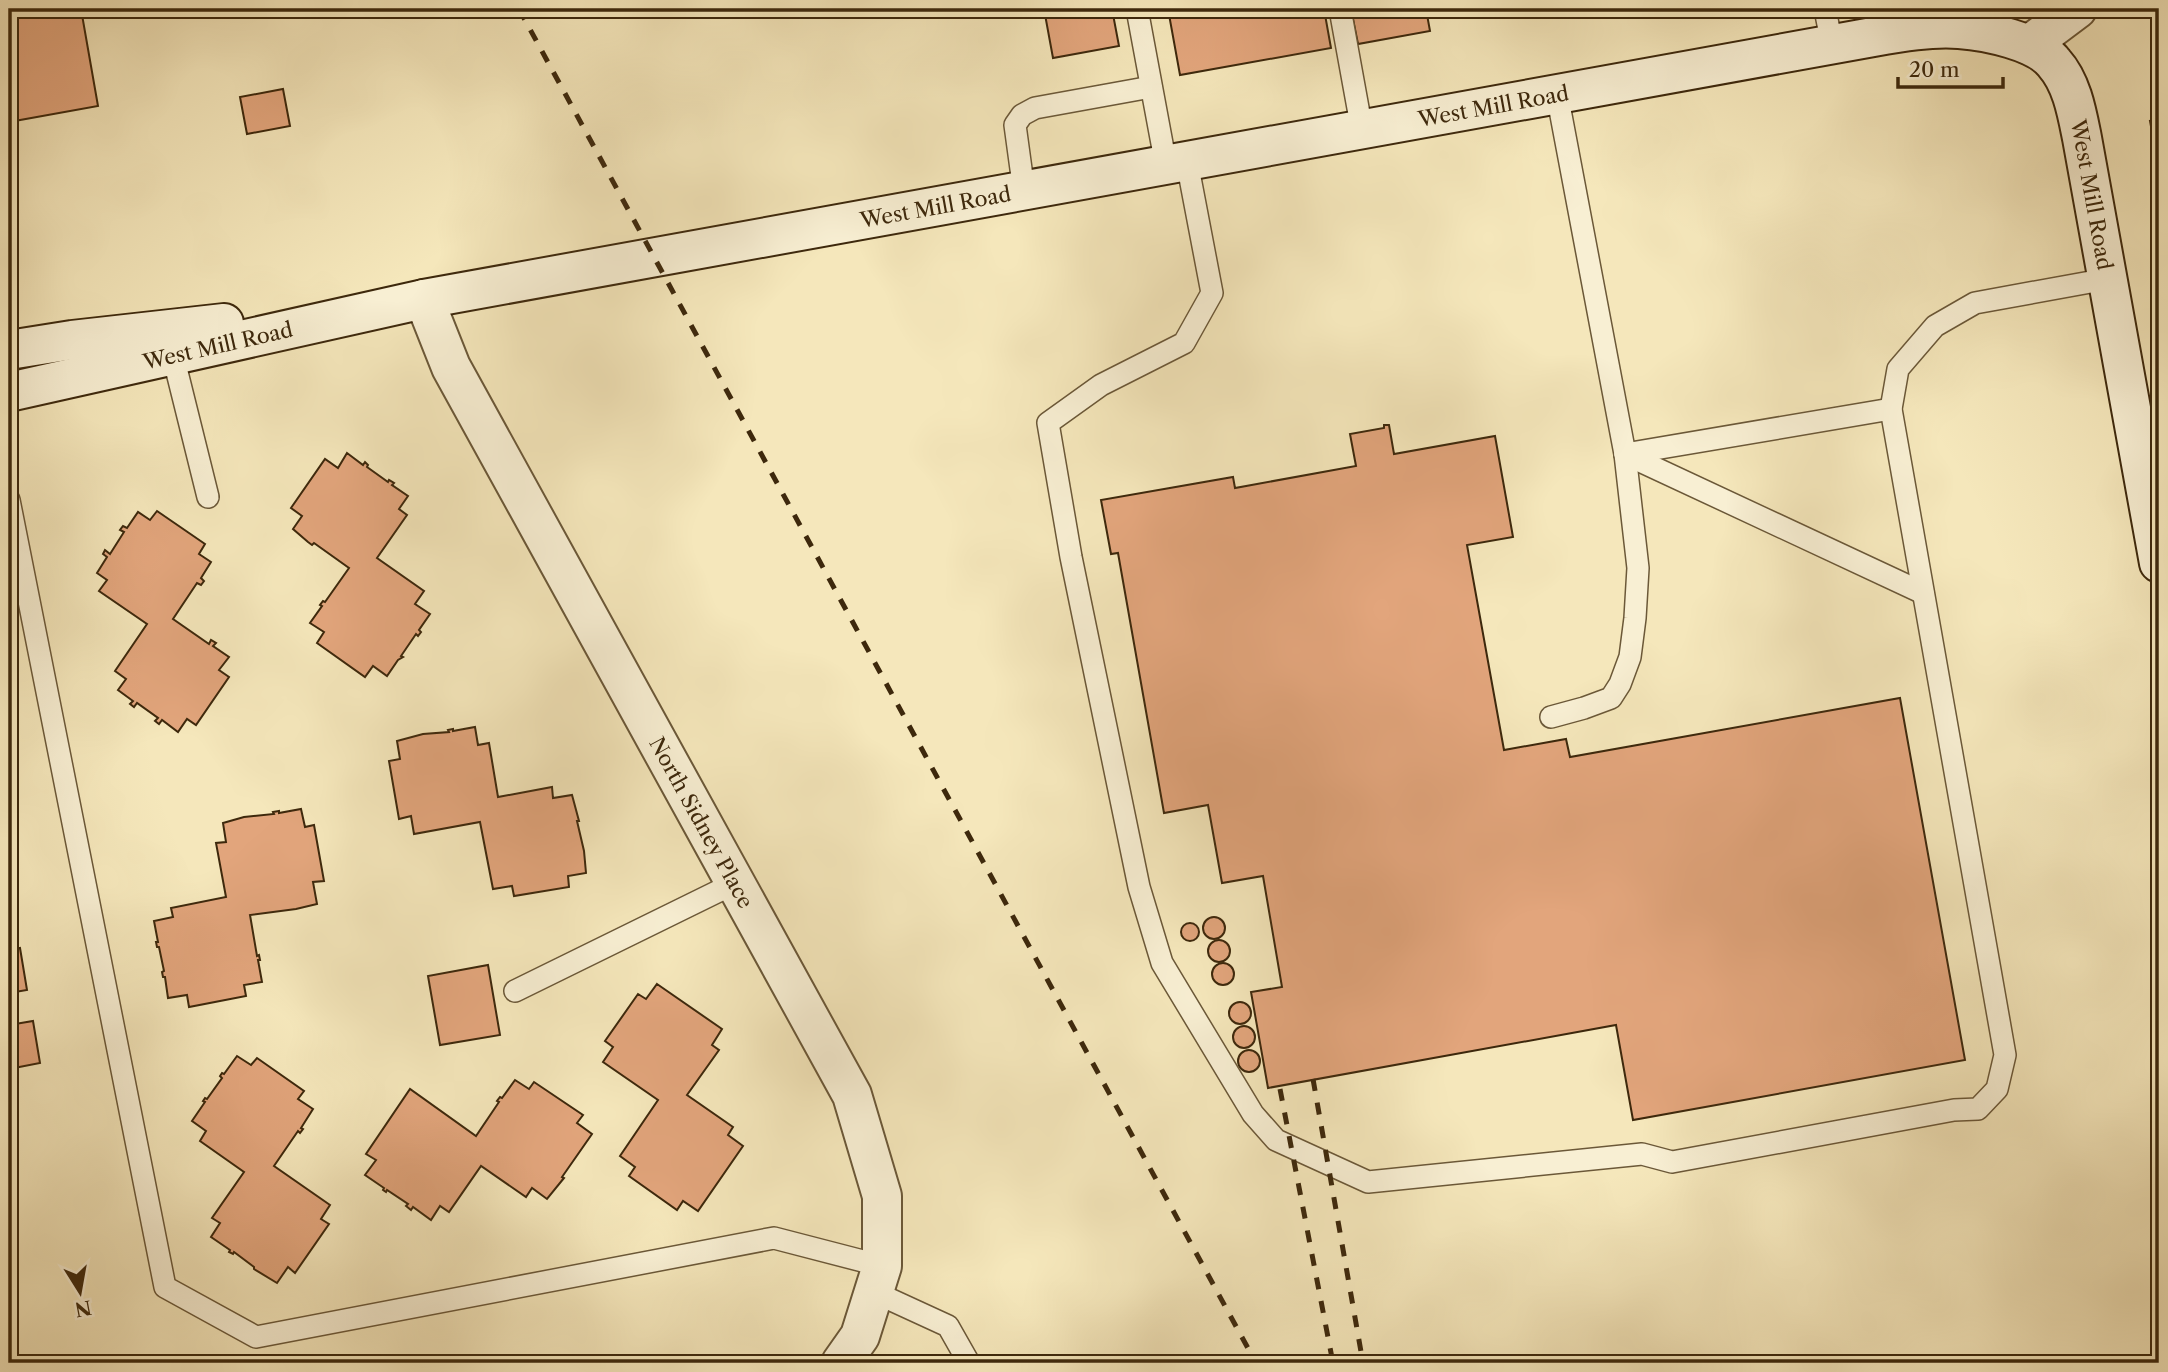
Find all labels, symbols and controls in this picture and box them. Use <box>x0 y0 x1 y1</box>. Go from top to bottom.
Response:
scale bar <box>1898 46 2004 90</box>
text: 20 m <box>1909 57 1960 82</box>
street label: West Mill Road <box>1415 80 1571 132</box>
street label: West Mill Road <box>2066 116 2118 272</box>
street label: West Mill Road <box>857 181 1013 233</box>
street label: West Mill Road <box>140 316 295 374</box>
street label: North Sidney Place <box>645 732 759 912</box>
north arrow <box>46 1256 116 1326</box>
text: N <box>73 1295 93 1321</box>

